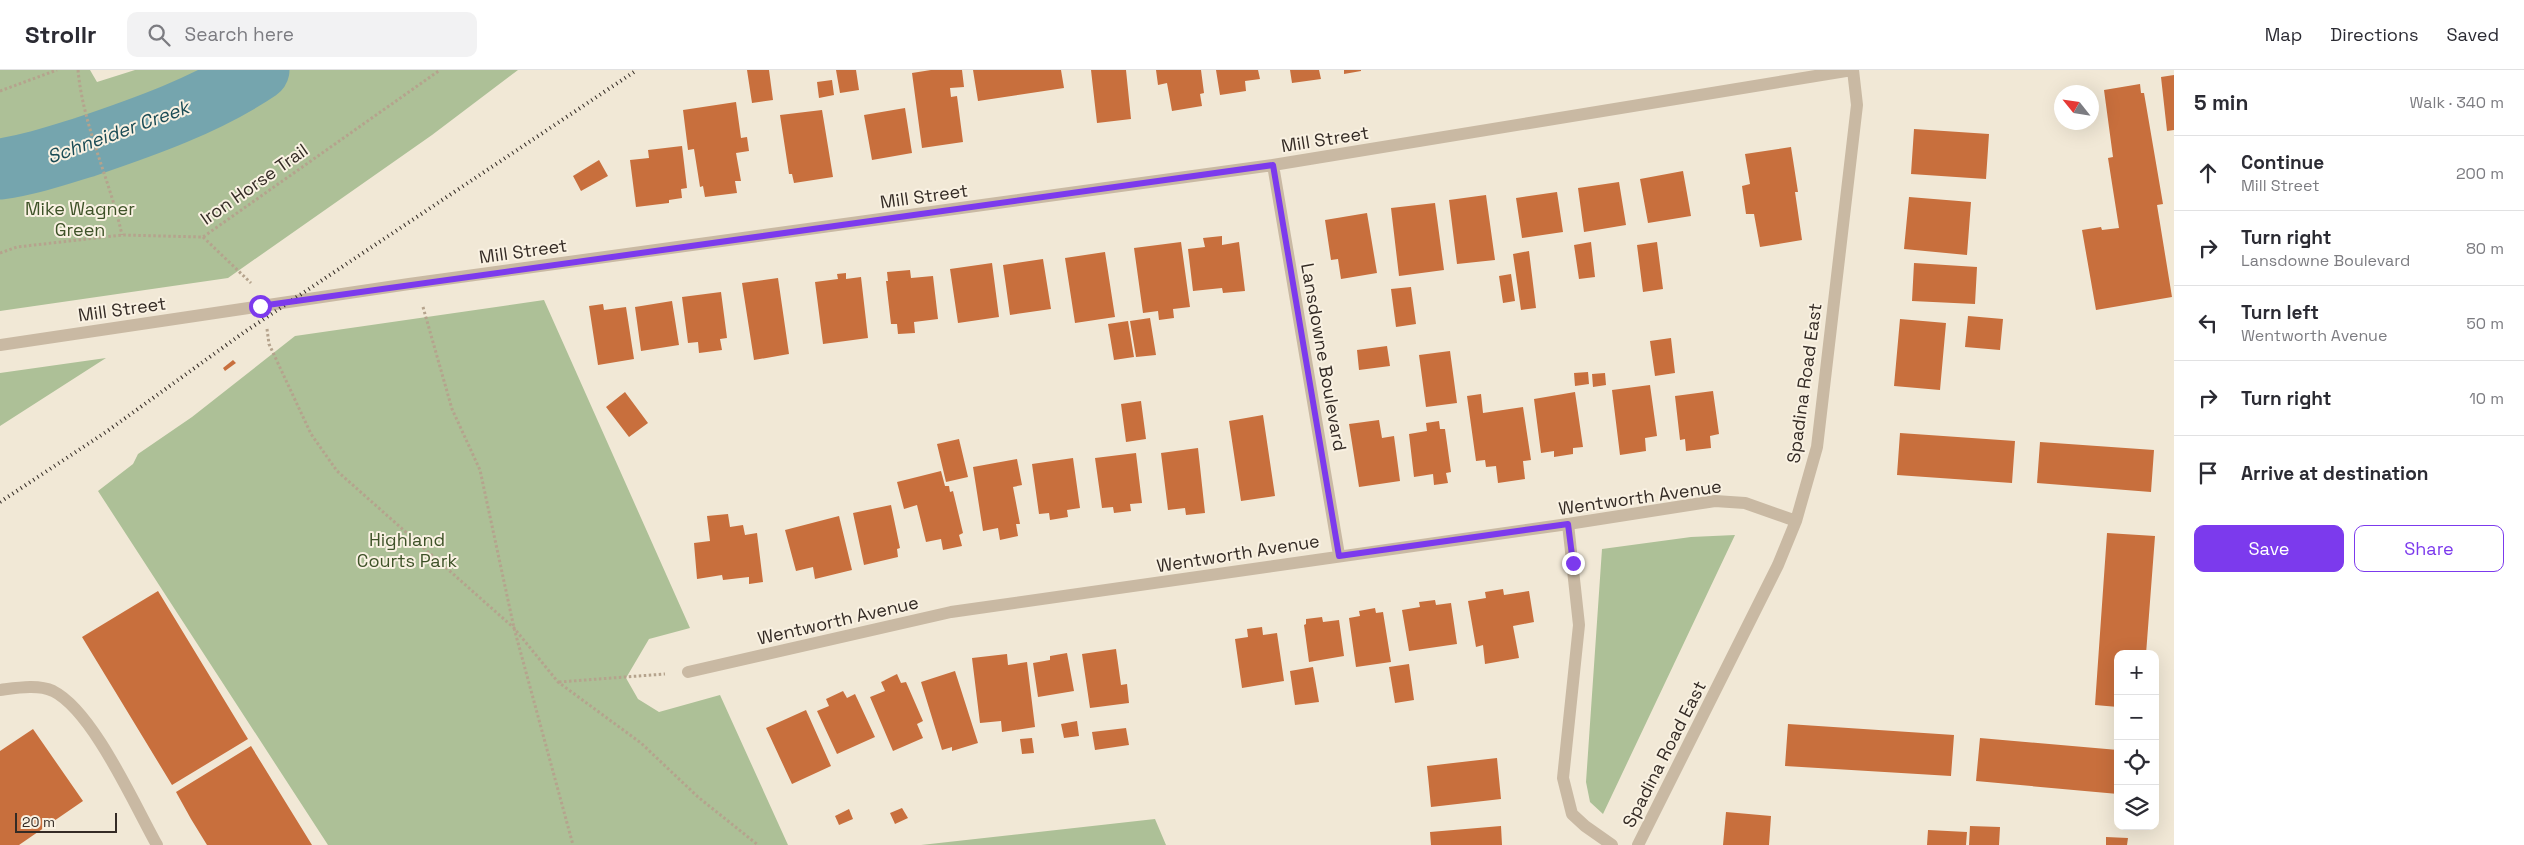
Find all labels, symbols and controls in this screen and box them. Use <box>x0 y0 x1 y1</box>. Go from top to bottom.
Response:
search box <box>127 12 477 57</box>
text: Strollr <box>25 19 97 50</box>
icon: search <box>145 21 173 49</box>
text: Search here <box>185 22 294 47</box>
text: Map <box>2265 23 2302 46</box>
text: Directions <box>2330 23 2419 46</box>
text: Saved <box>2447 23 2499 46</box>
north arrow <box>2054 85 2099 130</box>
text: 5 min <box>2194 89 2248 116</box>
text: Walk · 340 m <box>2409 92 2504 113</box>
water label: Schneider Creek <box>43 94 195 169</box>
street label: Mill Street <box>1280 121 1370 157</box>
street label: Iron Horse Trail <box>196 138 312 230</box>
text: Continue <box>2241 150 2324 175</box>
icon: ahead <box>2194 159 2222 187</box>
text: 200 m <box>2456 163 2504 184</box>
text: Mill Street <box>2241 175 2320 196</box>
street label: Mill Street <box>879 178 969 214</box>
park label: Mike Wagner Green <box>25 197 135 241</box>
text: Turn right <box>2241 225 2331 250</box>
street label: Mill Street <box>478 233 568 269</box>
icon: right <box>2194 234 2222 262</box>
text: 80 m <box>2466 238 2504 259</box>
text: Lansdowne Boulevard <box>2241 250 2410 271</box>
street label: Lansdowne Boulevard <box>1296 261 1352 453</box>
street label: Mill Street <box>77 291 167 327</box>
route start <box>249 295 272 318</box>
text: Turn left <box>2241 300 2319 325</box>
street label: Spadina Road East <box>1781 301 1827 465</box>
icon: left <box>2194 309 2222 337</box>
text: 50 m <box>2466 313 2504 334</box>
text: Wentworth Avenue <box>2241 325 2387 346</box>
icon: right <box>2194 384 2222 412</box>
text: Turn right <box>2241 386 2331 411</box>
text: 10 m <box>2469 388 2504 409</box>
icon: arrive <box>2194 459 2222 487</box>
text: Arrive at destination <box>2241 461 2429 486</box>
street label: Wentworth Avenue <box>1557 474 1723 520</box>
button: Save <box>2194 525 2344 572</box>
button: Share <box>2354 525 2504 572</box>
park label: Highland Courts Park <box>357 528 457 572</box>
street label: Wentworth Avenue <box>1155 529 1321 577</box>
route end <box>1562 552 1585 575</box>
street label: Wentworth Avenue <box>755 590 921 650</box>
map controls <box>2114 650 2159 830</box>
button: + <box>2114 650 2159 695</box>
street label: Spadina Road East <box>1617 677 1711 831</box>
button: − <box>2114 695 2159 740</box>
button: locate <box>2114 740 2159 785</box>
button: layers <box>2114 785 2159 830</box>
scale bar <box>15 810 118 833</box>
text: 20 m <box>22 813 55 831</box>

